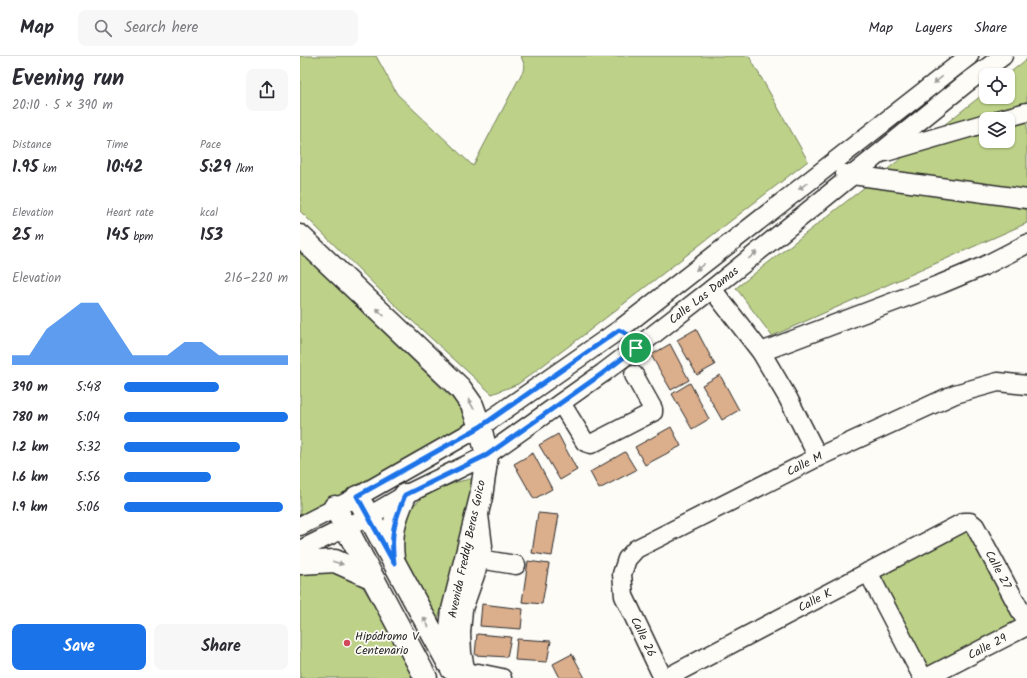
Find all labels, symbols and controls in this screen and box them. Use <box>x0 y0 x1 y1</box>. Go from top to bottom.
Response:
search box <box>78 10 358 46</box>
text: Map <box>20 13 54 43</box>
text: Search here <box>124 16 198 40</box>
icon: search <box>92 17 114 39</box>
text: Map <box>869 17 893 39</box>
text: Layers <box>915 17 953 39</box>
text: Share <box>975 17 1007 39</box>
text: Evening run <box>12 62 124 97</box>
map controls <box>979 68 1015 148</box>
button: locate <box>979 68 1015 104</box>
button: share <box>246 69 288 111</box>
one-way arrow <box>932 76 943 84</box>
text: 20:10 · 5 × 390 m <box>12 95 113 116</box>
button: layers <box>979 112 1015 148</box>
text: Distance <box>12 136 52 154</box>
text: Time <box>106 136 128 154</box>
text: Pace <box>200 136 221 154</box>
text: 1.95 <box>12 154 38 181</box>
text: 10:42 <box>106 154 143 181</box>
text: 5:29 <box>200 154 231 181</box>
text: km <box>38 160 57 178</box>
text: /km <box>231 160 254 178</box>
one-way arrow <box>797 182 808 190</box>
text: Elevation <box>12 204 54 222</box>
text: Heart rate <box>106 204 154 222</box>
text: kcal <box>200 204 218 222</box>
text: 25 <box>12 222 31 249</box>
text: 145 <box>106 222 129 249</box>
text: 153 <box>200 222 223 249</box>
text: m <box>31 228 44 246</box>
text: bpm <box>129 228 153 246</box>
one-way arrow <box>748 251 759 260</box>
street label: Calle Las Damas <box>664 262 743 329</box>
one-way arrow <box>695 262 706 271</box>
text: Elevation <box>12 268 61 289</box>
text: 216–220 m <box>224 268 288 289</box>
one-way arrow <box>375 307 385 317</box>
pin <box>619 331 653 365</box>
icon: arrive <box>625 337 647 359</box>
text: 390 m <box>12 377 48 398</box>
text: 5:48 <box>76 377 101 398</box>
one-way arrow <box>468 399 474 410</box>
text: 780 m <box>12 407 48 428</box>
text: 5:04 <box>76 407 100 428</box>
text: 1.2 km <box>12 437 49 458</box>
text: 5:32 <box>76 437 101 458</box>
street label: Calle M <box>783 446 826 481</box>
text: 1.6 km <box>12 467 48 488</box>
text: 5:56 <box>76 467 100 488</box>
street label: Avenida Freddy Beras Goico <box>443 478 491 620</box>
text: 1.9 km <box>12 497 48 518</box>
text: 5:06 <box>76 497 100 518</box>
street label: Calle 27 <box>980 547 1017 593</box>
one-way arrow <box>332 560 344 566</box>
street label: Calle K <box>794 583 836 617</box>
street label: Calle 26 <box>625 614 661 660</box>
one-way arrow <box>423 617 430 628</box>
button: Save <box>12 624 146 670</box>
button: Share <box>154 624 288 670</box>
place label: Hipódromo V Centenario <box>355 627 420 660</box>
street label: Calle 29 <box>964 628 1010 664</box>
marker: Hipódromo V Centenario <box>342 638 352 648</box>

